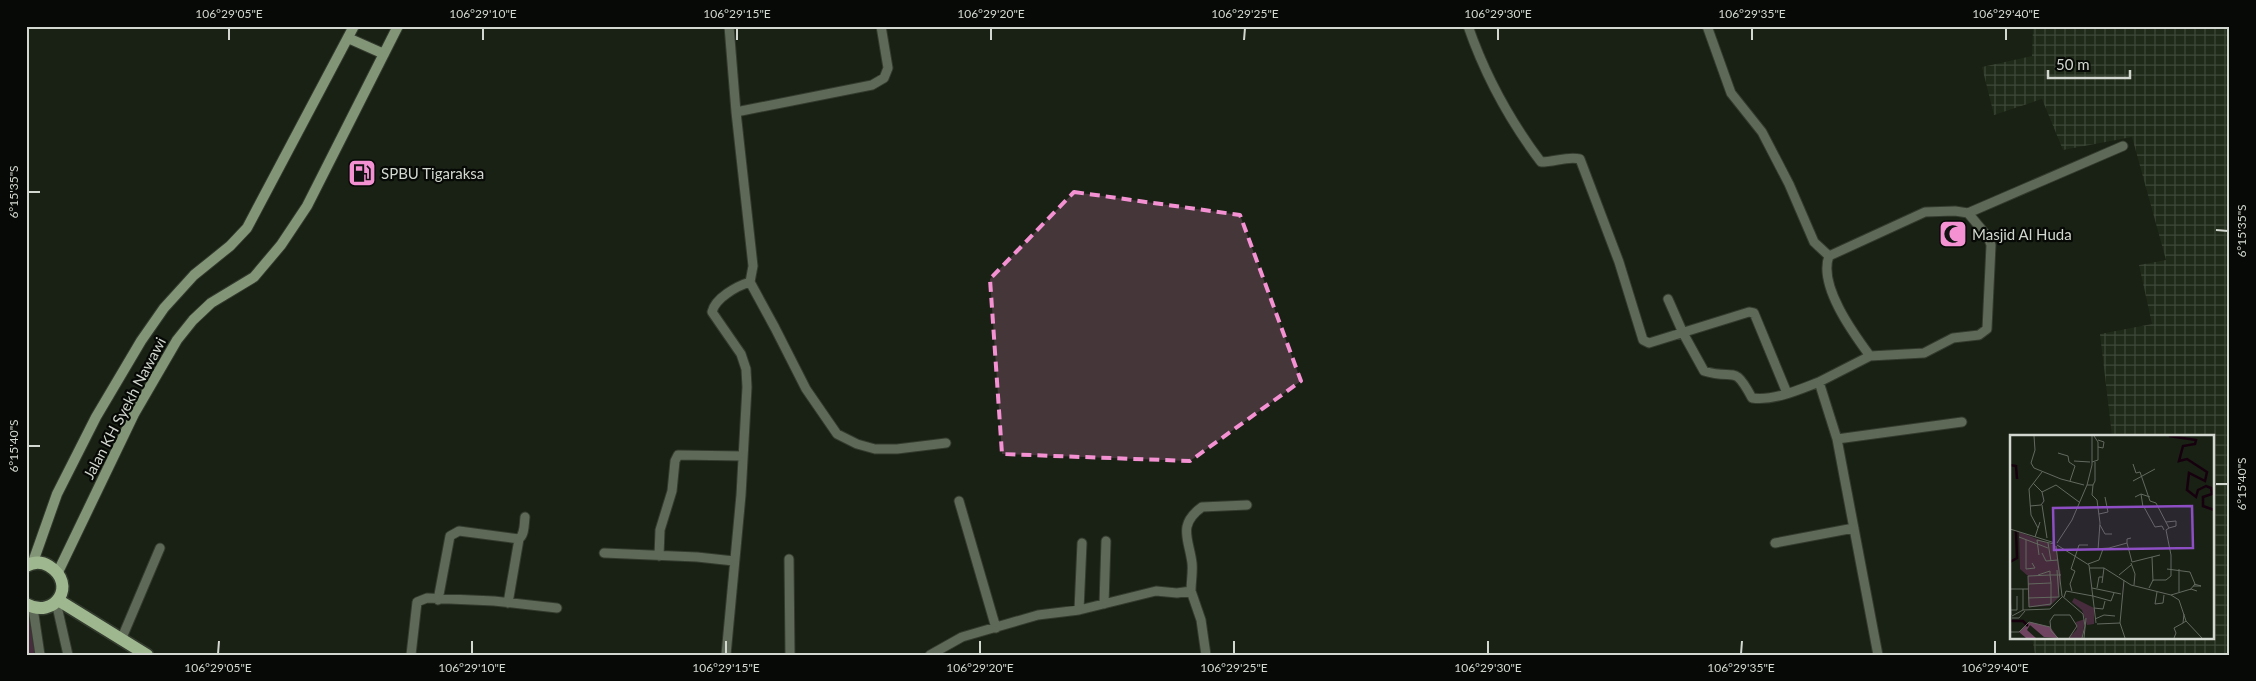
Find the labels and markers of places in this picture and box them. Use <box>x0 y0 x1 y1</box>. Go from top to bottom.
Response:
fuel station icon: SPBU Tigaraksa <box>347 158 377 188</box>
place label: SPBU Tigaraksa <box>381 164 484 182</box>
mosque icon: Masjid Al Huda <box>1938 219 1968 249</box>
place label: Masjid Al Huda <box>1972 225 2072 243</box>

